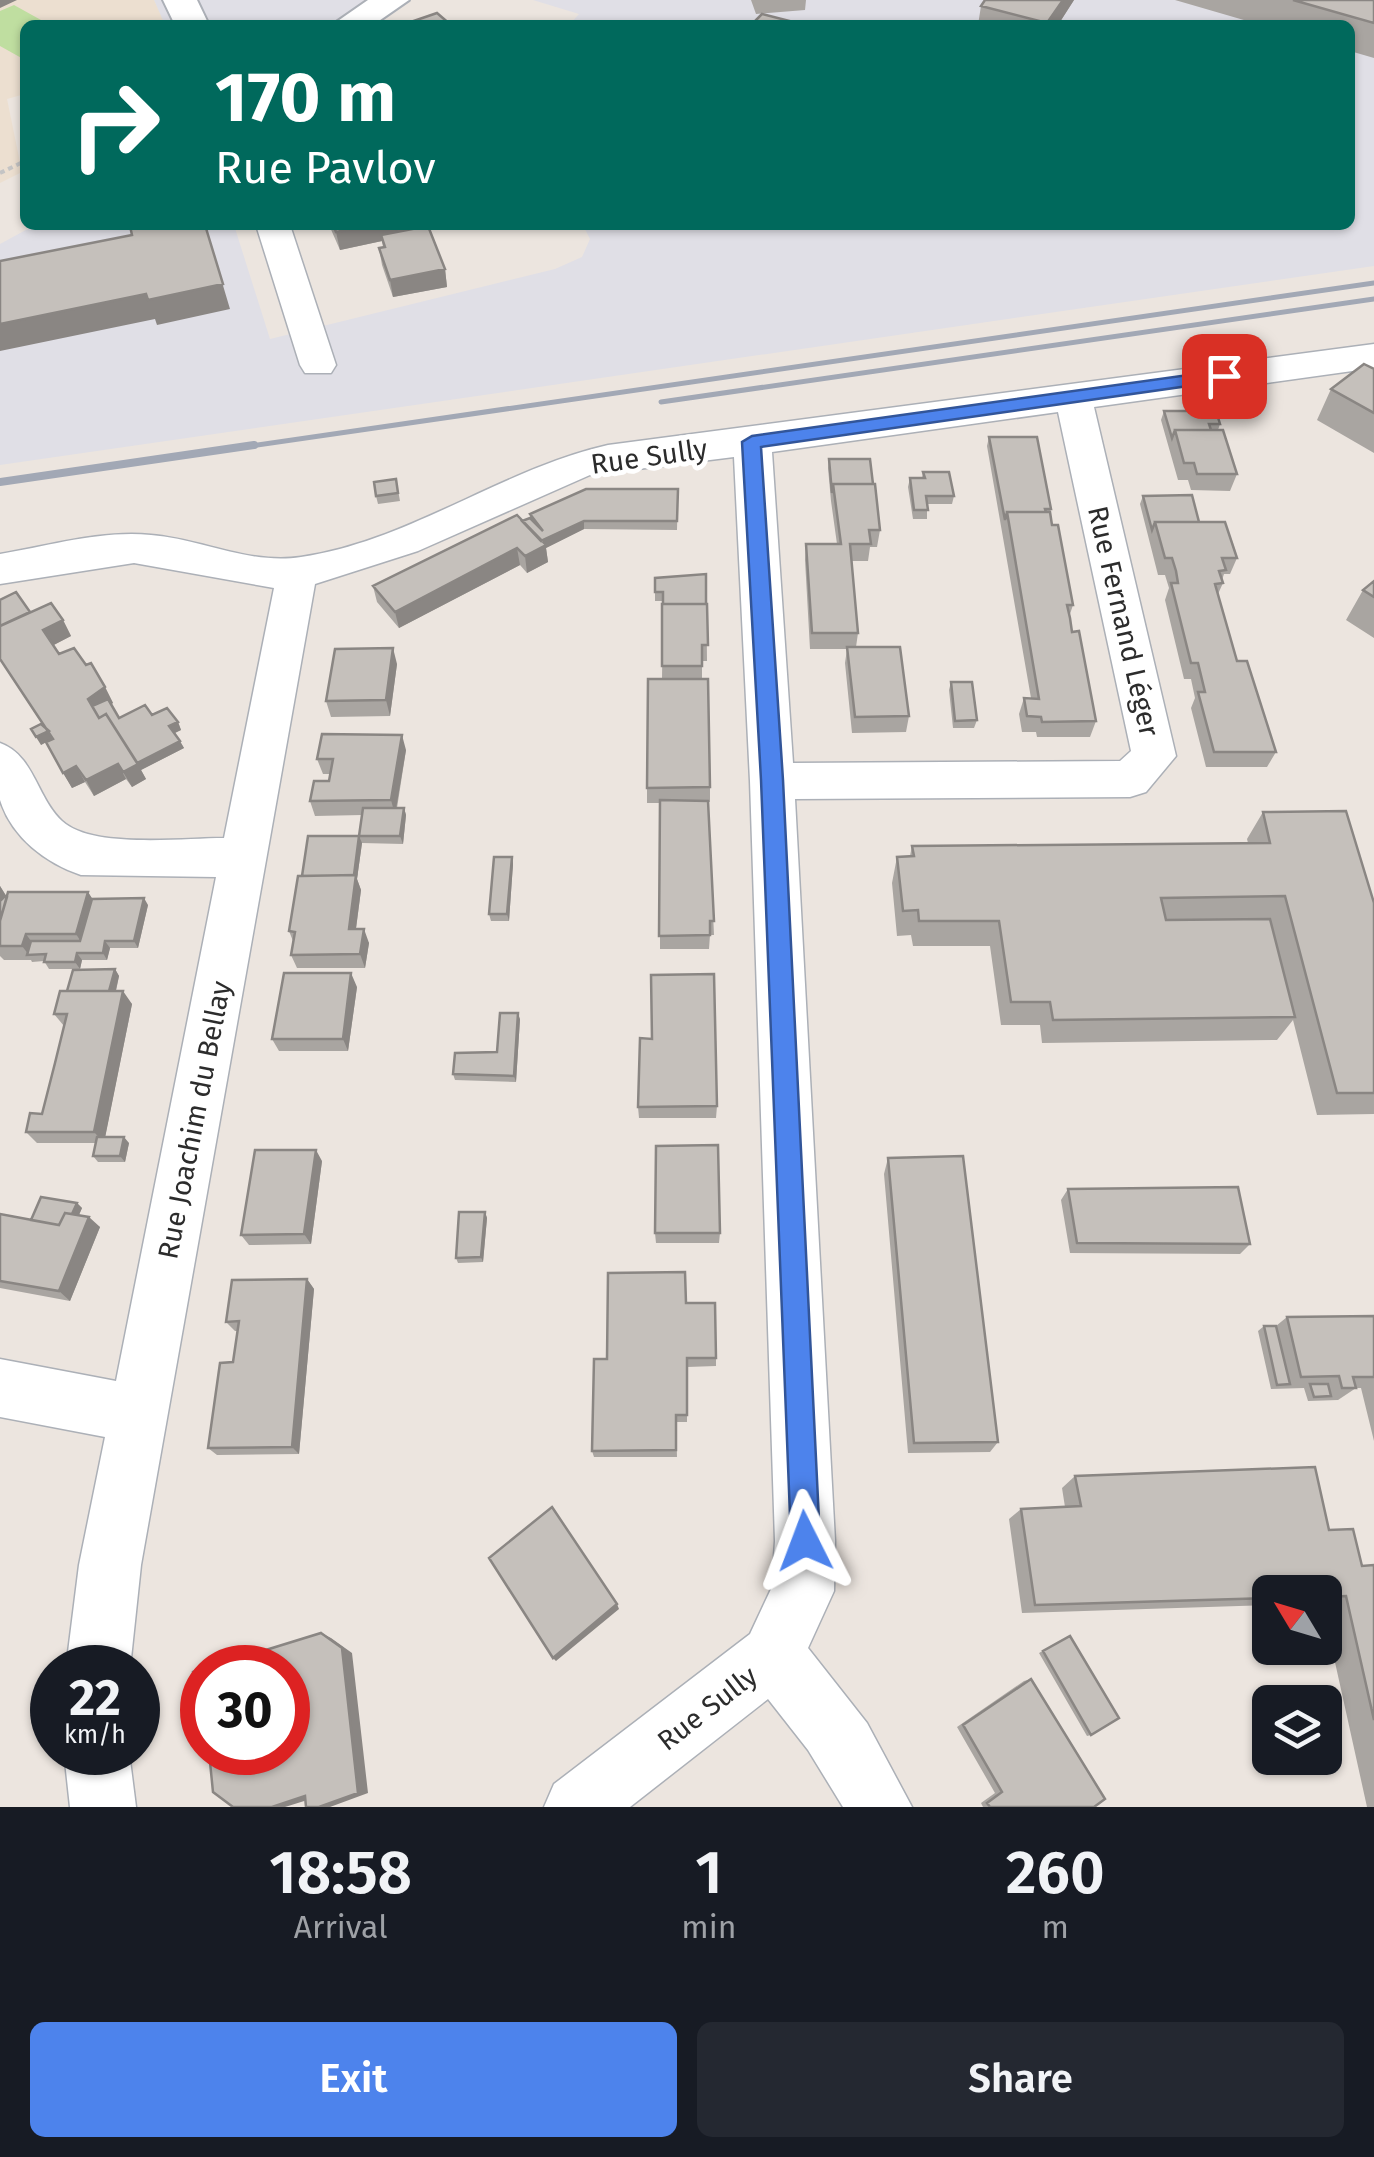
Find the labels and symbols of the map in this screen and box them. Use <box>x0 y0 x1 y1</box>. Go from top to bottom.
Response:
pin <box>1182 334 1267 419</box>
street label: Rue Sully <box>589 432 710 481</box>
street label: Rue Fernand Léger <box>1081 503 1166 740</box>
street label: Rue Joachim du Bellay <box>151 978 238 1262</box>
position arrow <box>753 1489 857 1593</box>
north arrow <box>1252 1575 1342 1665</box>
speed limit sign: 30 <box>180 1645 310 1775</box>
street label: Rue Sully <box>651 1659 764 1758</box>

